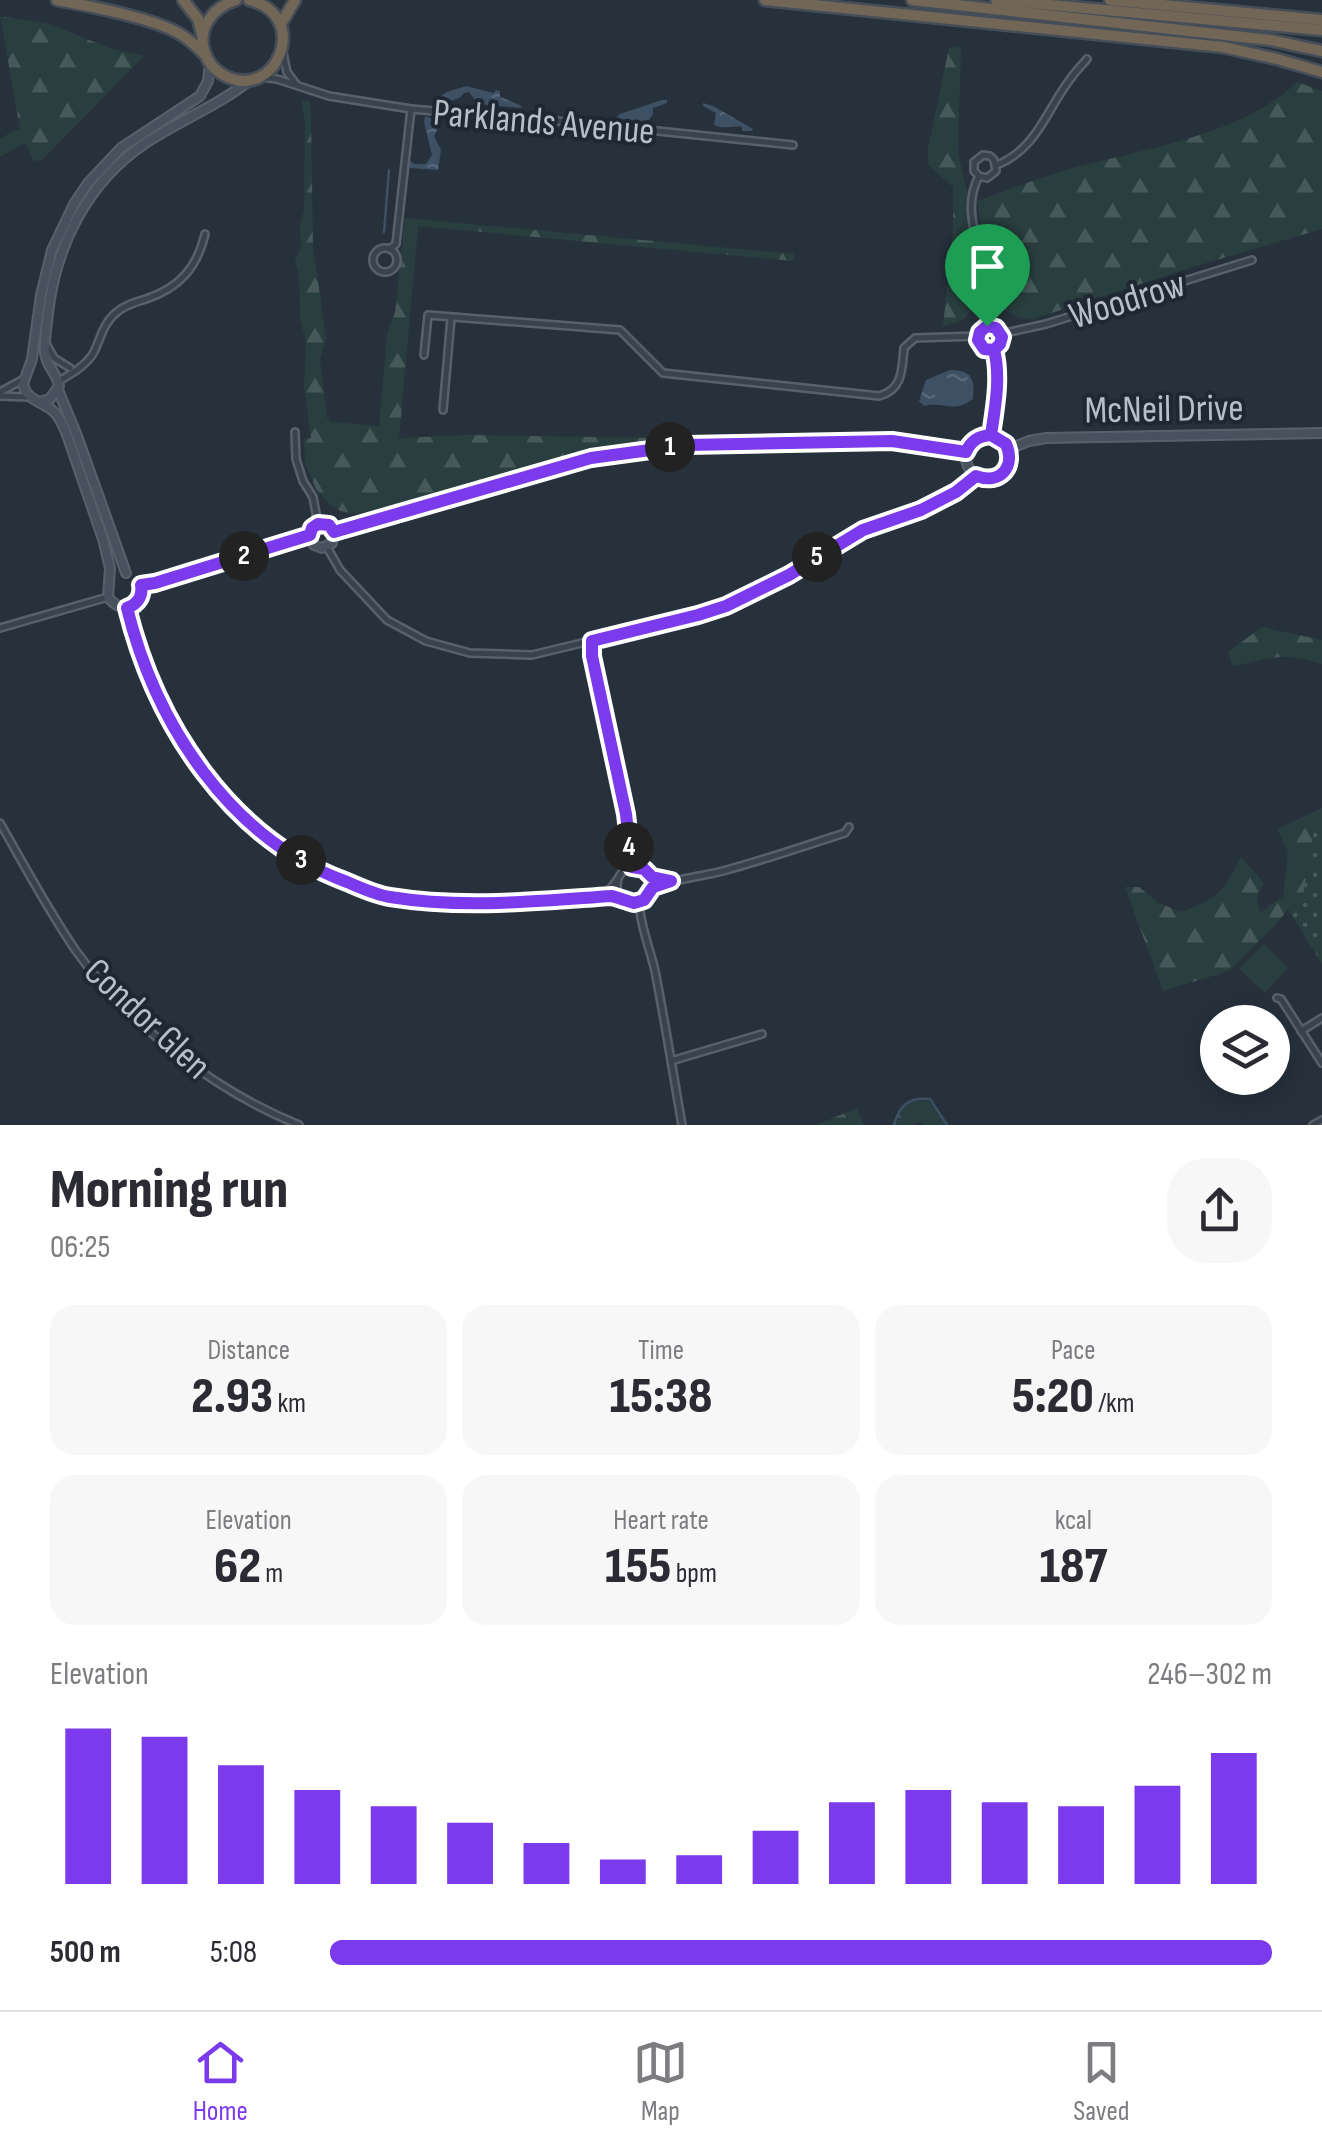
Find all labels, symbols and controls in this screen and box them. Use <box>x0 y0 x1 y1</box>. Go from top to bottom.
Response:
street label: Parklands Avenue <box>431 90 656 155</box>
pin <box>945 224 1030 327</box>
icon: arrive <box>960 239 1015 294</box>
street label: Woodrow <box>1064 262 1191 339</box>
street label: McNeil Drive <box>1084 386 1244 433</box>
pin: 1 <box>645 422 695 472</box>
text: 1 <box>665 430 675 463</box>
pin: 2 <box>219 531 269 581</box>
pin: 5 <box>792 532 842 582</box>
text: 2 <box>238 539 250 572</box>
text: 5 <box>811 540 823 573</box>
pin: 4 <box>604 822 654 872</box>
text: 4 <box>622 830 636 863</box>
pin: 3 <box>276 835 326 885</box>
text: 3 <box>295 843 307 876</box>
street label: Condor Glen <box>74 949 219 1089</box>
map controls <box>1200 1005 1290 1095</box>
button: layers <box>1200 1005 1290 1095</box>
text: Morning run <box>50 1157 288 1224</box>
button: share <box>1167 1158 1272 1263</box>
text: 06:25 <box>50 1228 110 1267</box>
text: Distance <box>207 1334 290 1367</box>
text: Time <box>638 1334 684 1367</box>
text: Pace <box>1051 1334 1096 1367</box>
text: 2.93 <box>191 1367 273 1427</box>
text: 15:38 <box>610 1367 712 1427</box>
text: 5:20 <box>1012 1367 1094 1427</box>
text: km <box>273 1387 306 1420</box>
text: /km <box>1094 1387 1135 1420</box>
text: Elevation <box>205 1504 292 1537</box>
text: Heart rate <box>613 1504 709 1537</box>
text: kcal <box>1055 1504 1092 1537</box>
text: 62 <box>214 1537 261 1597</box>
text: 155 <box>605 1537 671 1597</box>
text: 187 <box>1040 1537 1107 1597</box>
text: m <box>261 1557 283 1590</box>
text: bpm <box>671 1557 717 1590</box>
text: Elevation <box>50 1655 149 1694</box>
text: 246–302 m <box>1147 1655 1272 1694</box>
text: 500 m <box>50 1933 121 1972</box>
text: 5:08 <box>210 1933 257 1972</box>
tab: Home <box>193 2035 248 2128</box>
tab: Map <box>633 2035 688 2128</box>
tab: Saved <box>1073 2035 1129 2128</box>

